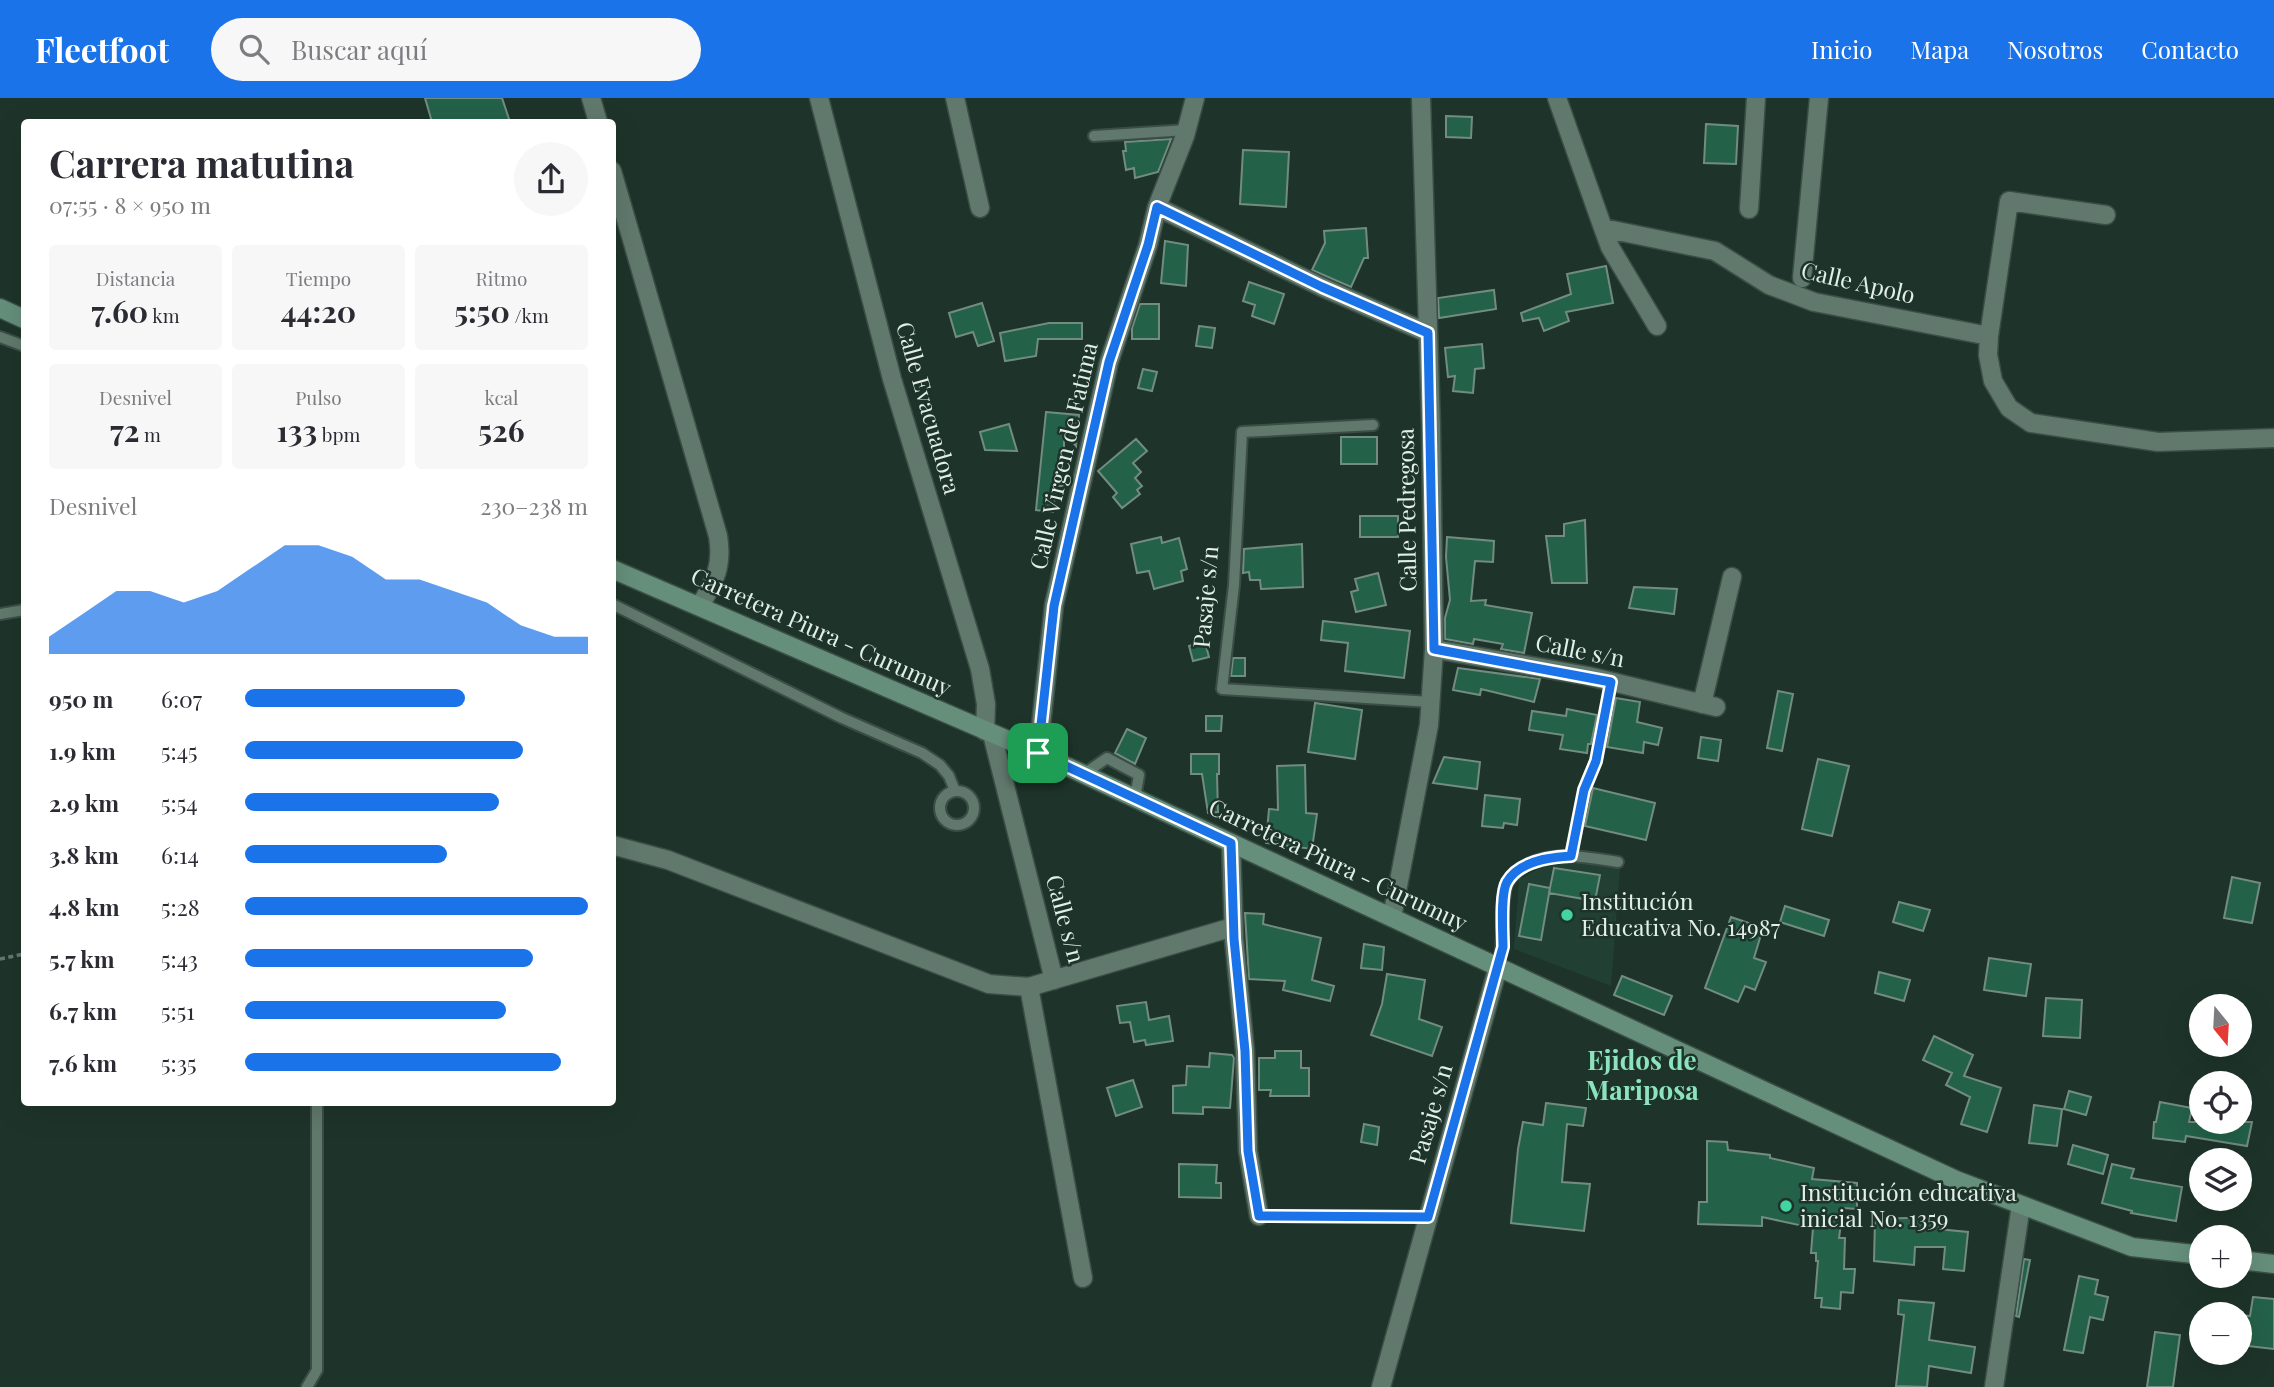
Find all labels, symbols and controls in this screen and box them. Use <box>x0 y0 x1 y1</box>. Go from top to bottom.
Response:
search box <box>211 18 701 81</box>
text: Fleetfoot <box>35 27 169 71</box>
icon: search <box>235 30 273 68</box>
text: Buscar aquí <box>291 32 427 67</box>
text: Inicio <box>1811 33 1872 65</box>
text: Mapa <box>1910 33 1969 65</box>
text: Nosotros <box>2007 33 2103 65</box>
text: Contacto <box>2141 33 2239 65</box>
text: Carrera matutina <box>49 137 354 188</box>
button: share <box>514 142 588 216</box>
text: 07:55 · 8 × 950 m <box>49 189 211 220</box>
street label: Calle Apolo <box>1798 253 1918 310</box>
text: Distancia <box>96 265 175 291</box>
text: Tiempo <box>286 265 351 291</box>
text: Ritmo <box>476 265 527 291</box>
text: 7.60 <box>91 291 148 331</box>
text: 44:20 <box>281 291 356 331</box>
text: 5:50 <box>454 291 510 331</box>
text: km <box>148 302 180 328</box>
text: /km <box>510 302 549 328</box>
street label: Calle Evacuadora <box>890 318 969 498</box>
street label: Calle Virgen de Fatima <box>1021 338 1104 572</box>
text: Desnivel <box>99 384 172 410</box>
text: Pulso <box>295 384 342 410</box>
text: kcal <box>484 384 519 410</box>
text: 72 <box>110 410 139 450</box>
text: 133 <box>277 410 317 450</box>
text: 526 <box>478 410 525 450</box>
text: m <box>139 421 161 447</box>
text: bpm <box>317 421 360 447</box>
street label: Calle Pedregosa <box>1389 428 1422 592</box>
text: Desnivel <box>49 490 137 521</box>
text: 230–238 m <box>480 490 588 521</box>
street label: Pasaje s/n <box>1185 544 1224 649</box>
street label: Carretera Piura - Curumuy <box>687 559 957 702</box>
street label: Calle s/n <box>1533 626 1628 673</box>
text: 950 m <box>49 683 113 714</box>
text: 6:07 <box>161 683 202 714</box>
pin <box>1008 723 1068 783</box>
icon: arrive <box>1019 734 1057 772</box>
text: 1.9 km <box>49 735 116 766</box>
text: 5:45 <box>161 735 198 766</box>
text: 2.9 km <box>49 787 119 818</box>
text: 5:54 <box>161 787 198 818</box>
street label: Carretera Piura - Curumuy <box>1204 790 1473 937</box>
text: 3.8 km <box>49 839 119 870</box>
text: 6:14 <box>161 839 199 870</box>
street label: Calle s/n <box>1040 871 1093 966</box>
place label: Institución Educativa No. 14987 <box>1581 885 1781 942</box>
text: 4.8 km <box>49 891 120 922</box>
text: 5:28 <box>161 891 200 922</box>
marker: Institución Educativa No. 14987 <box>1559 907 1575 923</box>
text: 5.7 km <box>49 943 115 974</box>
text: 5:43 <box>161 943 198 974</box>
north arrow <box>2189 994 2252 1057</box>
map controls <box>2189 994 2252 1365</box>
text: 6.7 km <box>49 995 117 1026</box>
text: 5:51 <box>161 995 195 1026</box>
district label: Ejidos de Mariposa <box>1585 1042 1699 1107</box>
text: 7.6 km <box>49 1047 117 1078</box>
text: 5:35 <box>161 1047 197 1078</box>
street label: Pasaje s/n <box>1401 1060 1459 1167</box>
button: locate <box>2189 1071 2252 1134</box>
button: layers <box>2189 1148 2252 1211</box>
place label: Institución educativa inicial No. 1359 <box>1800 1176 2017 1233</box>
marker: Institución educativa inicial No. 1359 <box>1778 1198 1794 1214</box>
button: + <box>2189 1225 2252 1288</box>
button: − <box>2189 1302 2252 1365</box>

